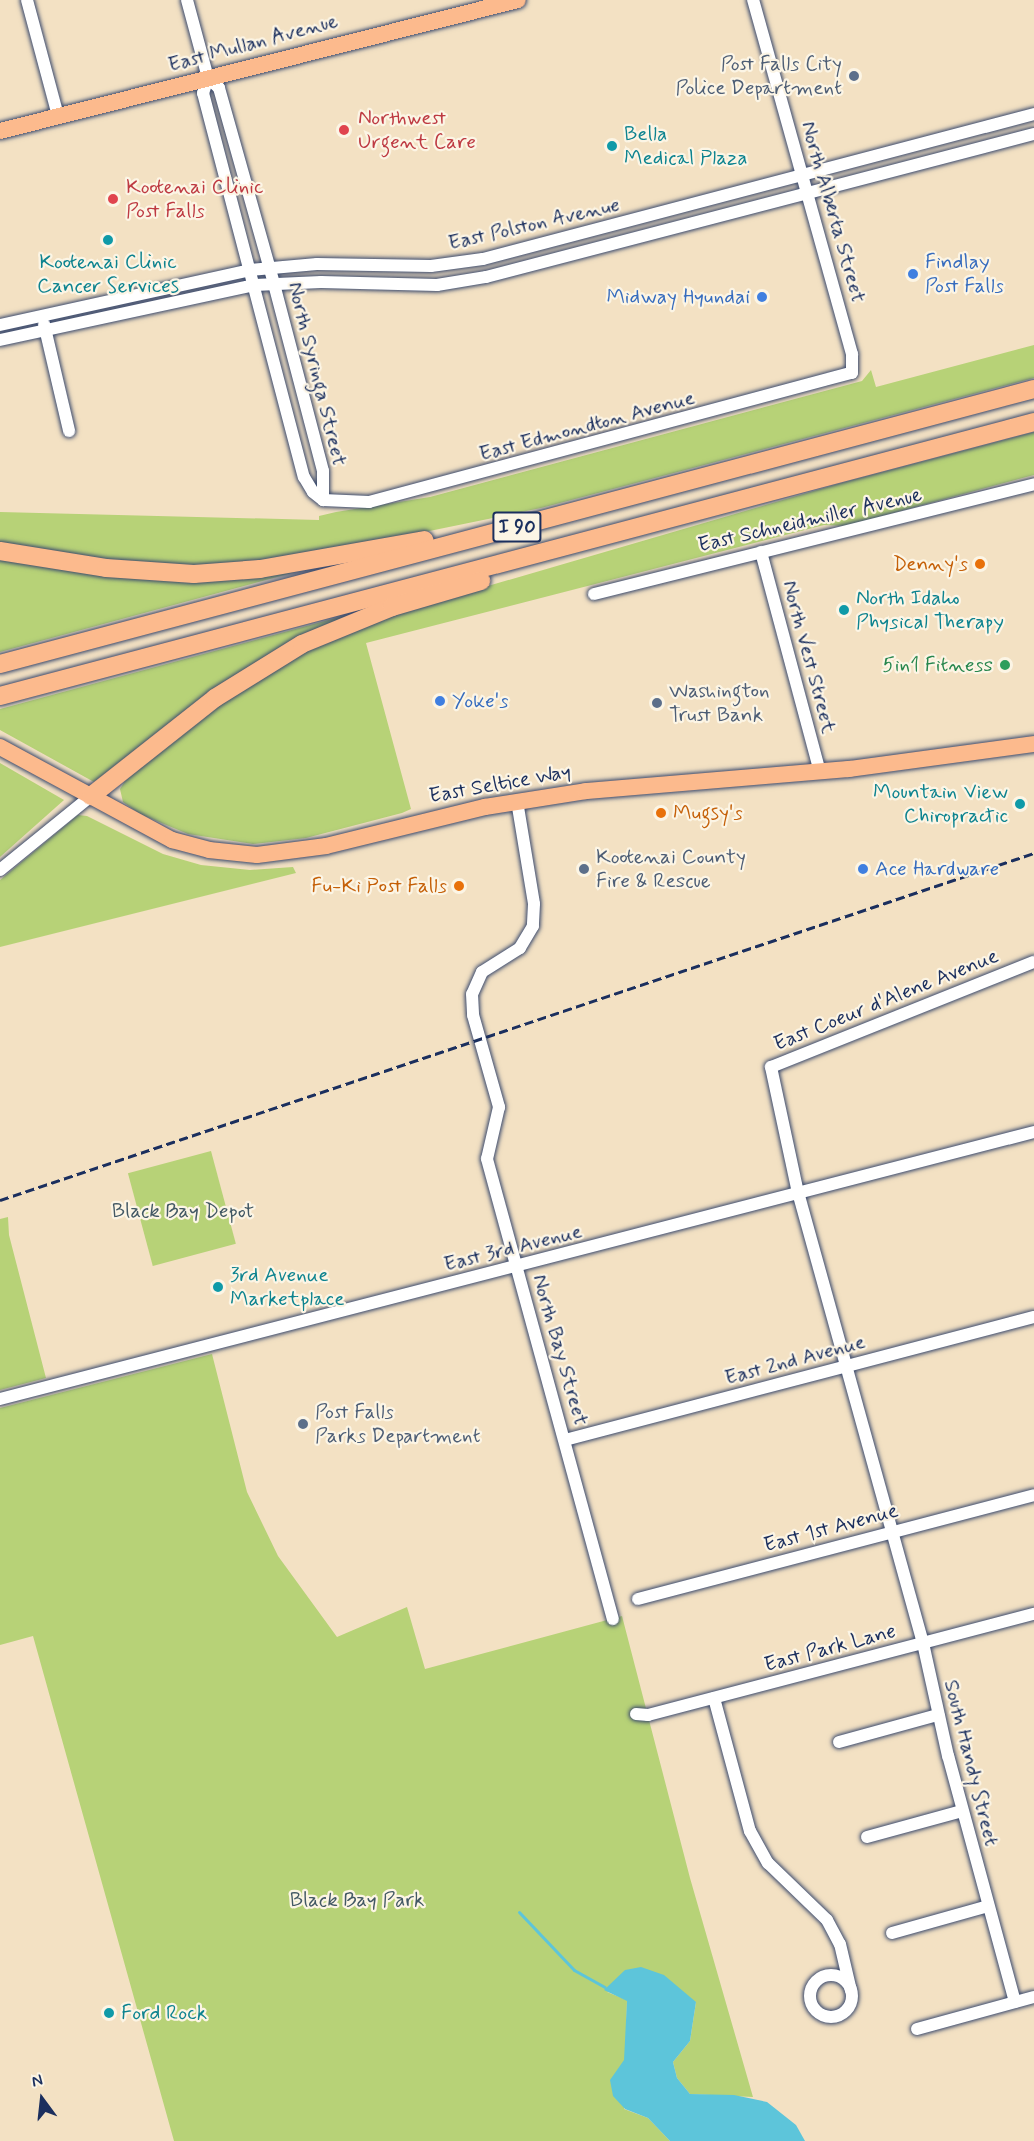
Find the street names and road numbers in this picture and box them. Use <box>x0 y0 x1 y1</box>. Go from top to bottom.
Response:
street label: East Mullan Avenue <box>167 9 339 77</box>
street label: North Alberta Street <box>795 119 871 305</box>
street label: East Polston Avenue <box>448 192 620 256</box>
street label: North Syringa Street <box>282 280 352 468</box>
street label: East Edmondton Avenue <box>476 385 698 467</box>
street label: East Schneidmiller Avenue <box>693 481 927 559</box>
road number: I 90 <box>492 510 542 544</box>
street label: North Vest Street <box>776 578 842 736</box>
street label: East Seltice Way <box>425 759 575 809</box>
street label: East Coeur d'Alene Avenue <box>770 944 1002 1056</box>
street label: East 3rd Avenue <box>441 1219 585 1277</box>
street label: North Bay Street <box>527 1272 593 1428</box>
street label: East 2nd Avenue <box>721 1329 869 1391</box>
street label: East 1st Avenue <box>761 1498 901 1558</box>
street label: East Park Lane <box>761 1618 899 1678</box>
street label: South Handy Street <box>938 1675 1004 1851</box>

